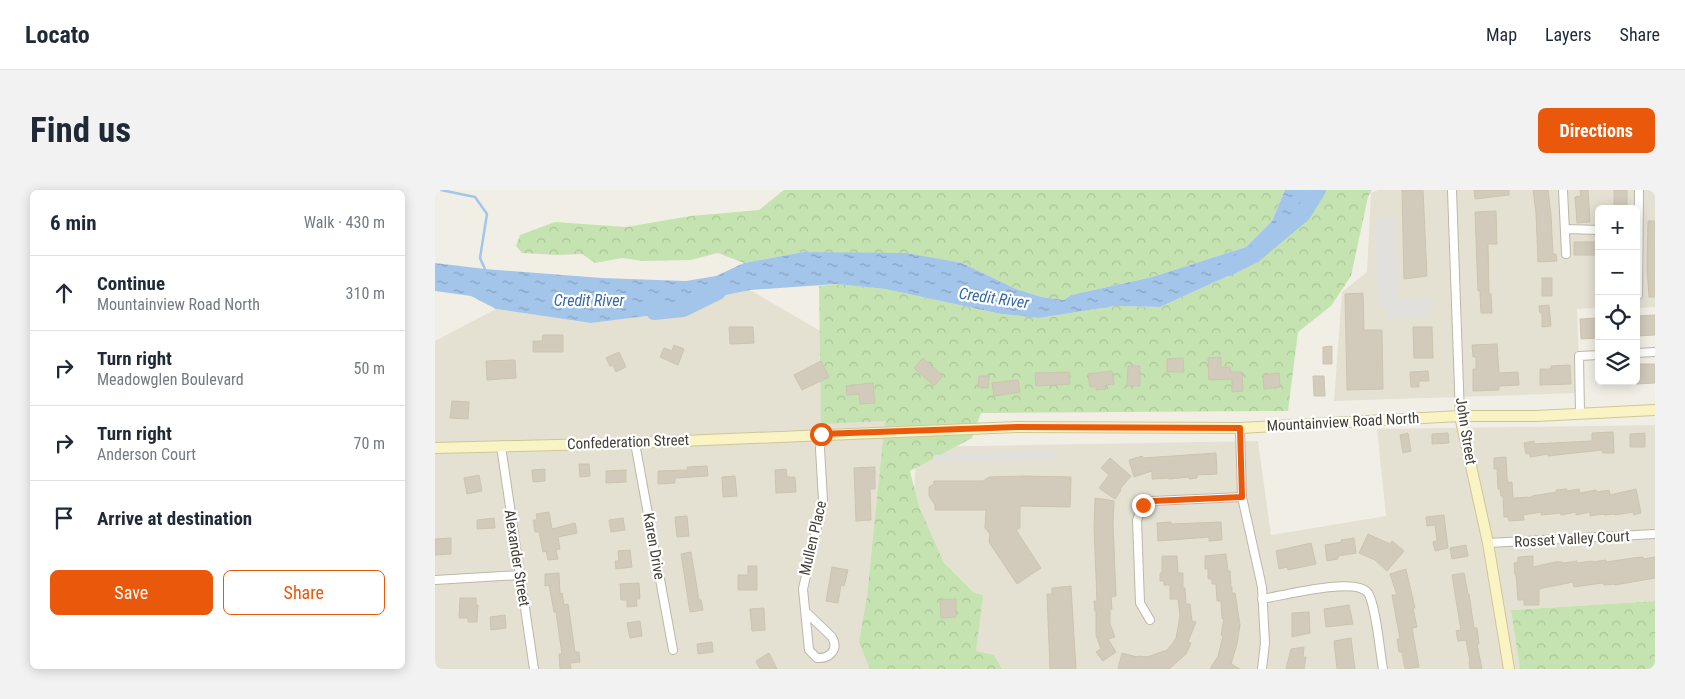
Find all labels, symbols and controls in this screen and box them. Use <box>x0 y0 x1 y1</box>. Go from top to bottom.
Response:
text: Locato <box>25 21 90 49</box>
text: Map <box>1486 24 1517 45</box>
text: Layers <box>1545 24 1592 45</box>
text: Share <box>1620 24 1660 45</box>
button: Directions <box>1538 108 1655 153</box>
text: Find us <box>30 110 131 151</box>
map controls <box>1595 205 1640 385</box>
button: + <box>1595 205 1640 250</box>
text: 6 min <box>50 211 97 235</box>
text: Walk · 430 m <box>304 213 385 232</box>
button: − <box>1595 250 1640 295</box>
text: Continue <box>97 272 165 295</box>
icon: ahead <box>50 279 78 307</box>
text: 310 m <box>346 284 385 303</box>
water label: Credit River <box>958 284 1031 312</box>
water label: Credit River <box>554 291 626 310</box>
text: Mountainview Road North <box>97 295 260 314</box>
button: locate <box>1595 295 1640 340</box>
button: layers <box>1595 340 1640 385</box>
text: Turn right <box>97 347 172 370</box>
icon: right <box>50 354 78 382</box>
text: 50 m <box>353 359 385 378</box>
text: Meadowglen Boulevard <box>97 370 244 389</box>
street label: John Street <box>1452 396 1480 466</box>
street label: Mountainview Road North <box>1266 409 1420 435</box>
text: Turn right <box>97 422 172 445</box>
route start <box>810 423 833 446</box>
icon: right <box>50 429 78 457</box>
street label: Confederation Street <box>567 431 689 453</box>
text: 70 m <box>353 434 385 453</box>
text: Anderson Court <box>97 445 196 464</box>
route end <box>1132 494 1155 517</box>
street label: Mullen Place <box>796 499 830 577</box>
icon: arrive <box>50 504 78 532</box>
text: Arrive at destination <box>97 507 252 530</box>
street label: Alexander Street <box>500 508 534 608</box>
street label: Karen Drive <box>639 511 669 581</box>
street label: Rosset Valley Court <box>1514 527 1630 551</box>
button: Save <box>50 570 213 615</box>
button: Share <box>223 570 385 615</box>

